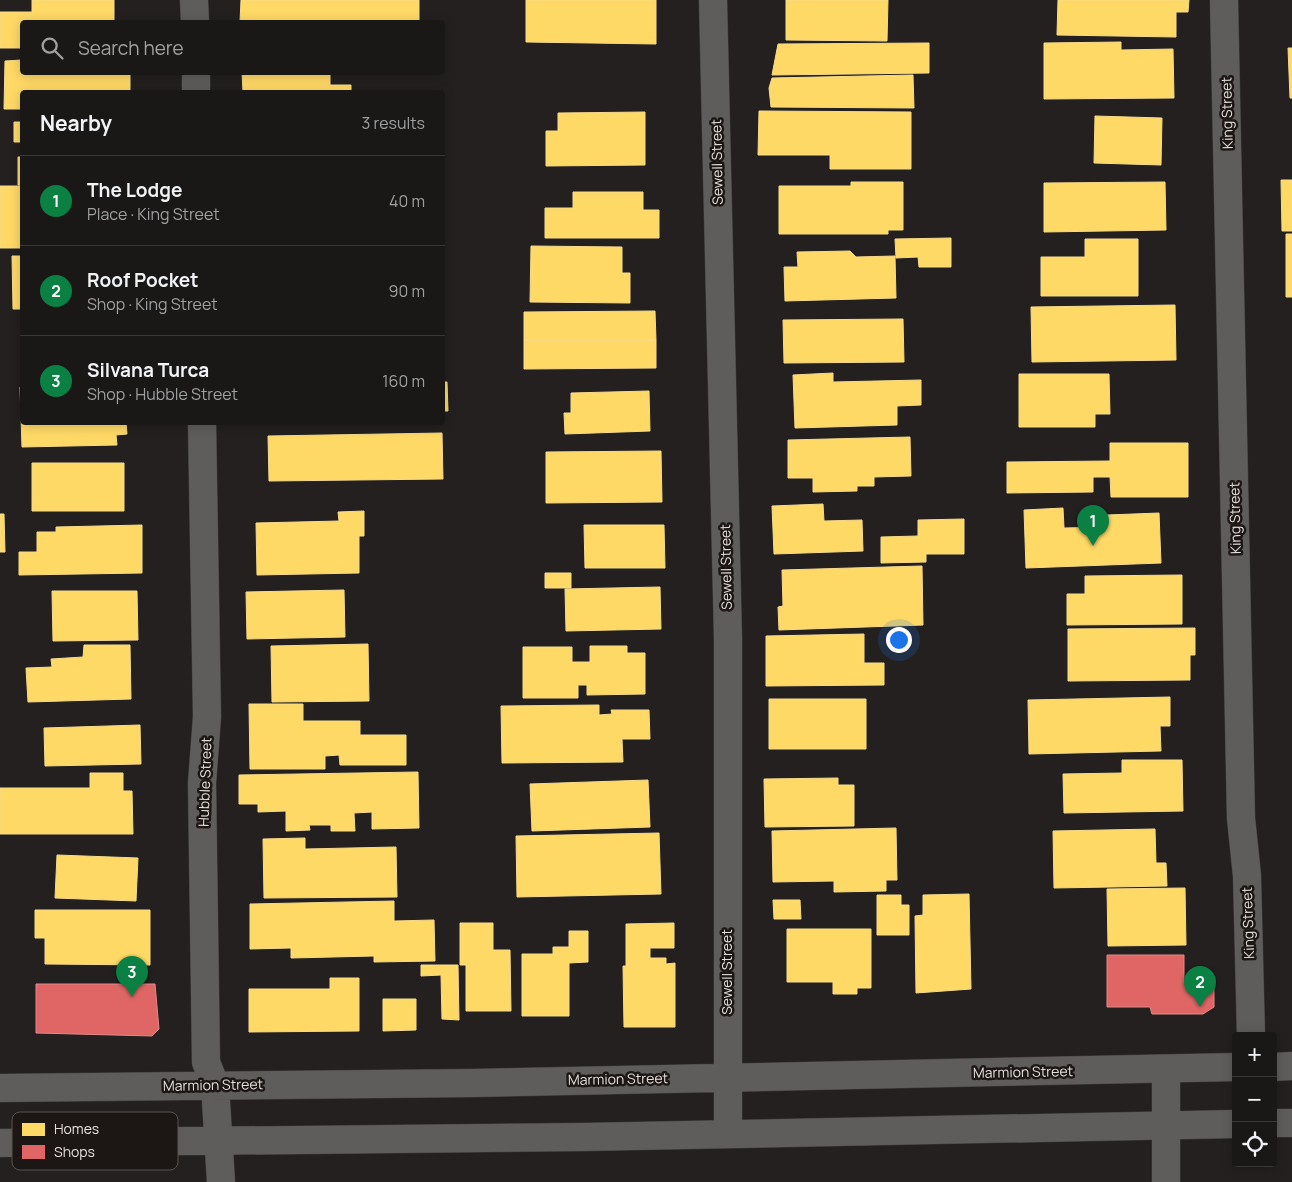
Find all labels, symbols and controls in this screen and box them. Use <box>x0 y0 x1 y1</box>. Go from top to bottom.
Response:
search box <box>20 20 445 75</box>
icon: search <box>38 34 66 62</box>
text: Search here <box>78 35 184 61</box>
street label: King Street <box>1216 76 1237 149</box>
text: Nearby <box>40 109 112 137</box>
text: 3 results <box>362 112 425 134</box>
street label: Sewell Street <box>706 119 727 205</box>
text: The Lodge <box>87 177 182 203</box>
text: 1 <box>52 190 60 212</box>
text: 40 m <box>389 190 425 212</box>
text: Place · King Street <box>87 203 220 225</box>
text: Roof Pocket <box>87 267 198 293</box>
text: 2 <box>51 280 61 302</box>
text: 90 m <box>389 280 425 302</box>
text: Shop · King Street <box>87 293 218 315</box>
text: Silvana Turca <box>87 357 209 383</box>
text: 3 <box>51 370 61 392</box>
text: 160 m <box>382 370 425 392</box>
text: Shop · Hubble Street <box>87 383 238 405</box>
street label: King Street <box>1224 481 1245 554</box>
pin: 1 <box>1077 505 1109 546</box>
street label: Sewell Street <box>715 524 736 610</box>
your location <box>886 627 912 653</box>
street label: Hubble Street <box>193 736 216 827</box>
street label: King Street <box>1237 886 1258 959</box>
street label: Sewell Street <box>717 929 736 1015</box>
pin: 3 <box>116 956 148 997</box>
pin: 2 <box>1184 966 1216 1007</box>
map controls <box>1232 1032 1277 1167</box>
button: + <box>1232 1032 1277 1077</box>
street label: Marmion Street <box>973 1061 1074 1082</box>
street label: Marmion Street <box>568 1068 669 1089</box>
street label: Marmion Street <box>163 1074 264 1095</box>
button: − <box>1232 1077 1277 1122</box>
legend <box>12 1112 178 1170</box>
text: Homes <box>54 1119 99 1138</box>
button: locate <box>1232 1122 1277 1167</box>
text: Shops <box>54 1142 95 1161</box>

